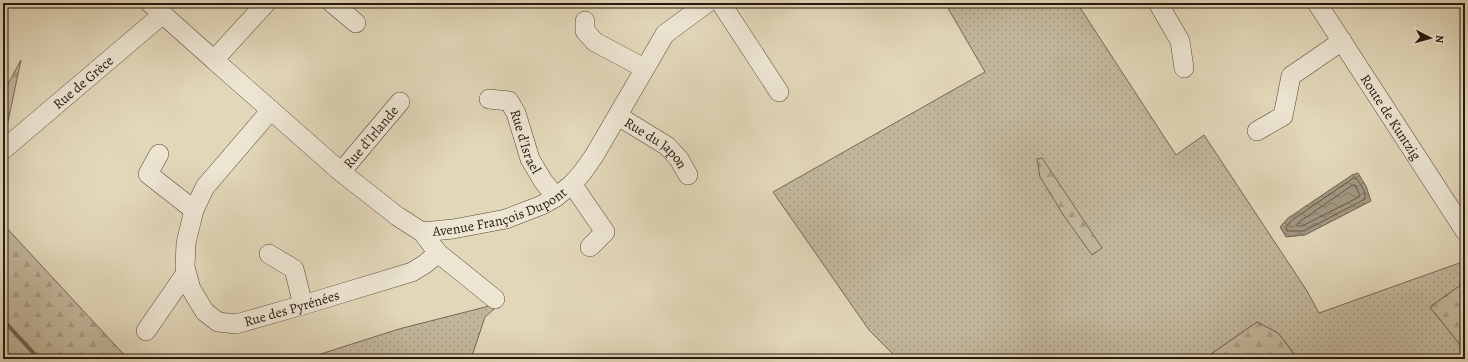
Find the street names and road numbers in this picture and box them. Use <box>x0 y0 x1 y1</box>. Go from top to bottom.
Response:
street label: Rue de Grèce <box>49 51 117 113</box>
street label: Route de Kuntzig <box>1356 70 1426 164</box>
street label: Rue d'Irlande <box>339 101 403 172</box>
street label: Rue d'Israel <box>506 107 546 177</box>
street label: Rue du Japon <box>621 113 692 172</box>
street label: Avenue François Dupont <box>431 183 571 241</box>
street label: Rue des Pyrénées <box>242 285 342 331</box>

